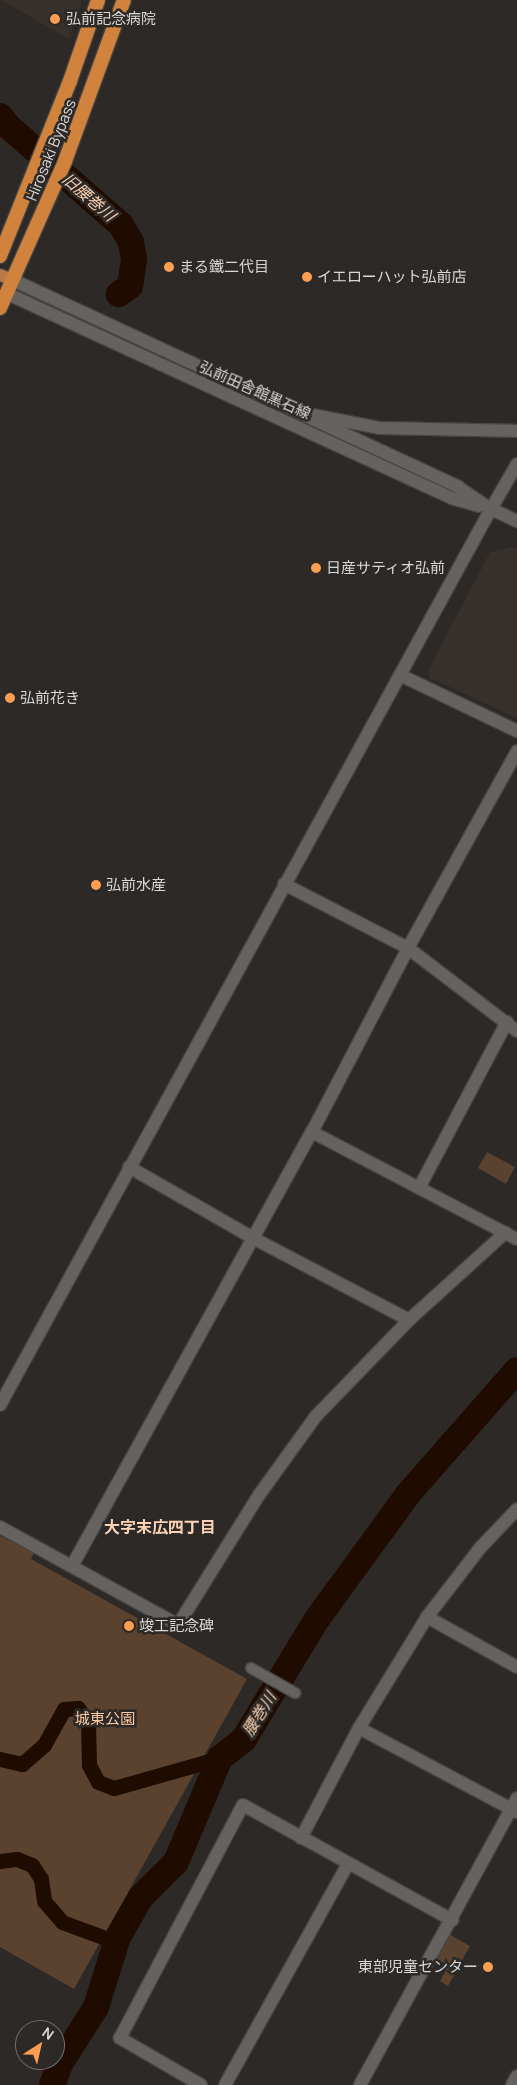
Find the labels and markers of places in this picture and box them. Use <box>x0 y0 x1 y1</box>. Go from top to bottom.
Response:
place label: 弘前記念病院 <box>66 10 156 28</box>
marker: 弘前記念病院 <box>48 12 62 26</box>
place label: まる鐵二代目 <box>179 258 269 276</box>
marker: まる鐵二代目 <box>163 261 175 273</box>
place label: イエローハット弘前店 <box>317 268 467 286</box>
marker: イエローハット弘前店 <box>301 271 313 283</box>
place label: 日産サティオ弘前 <box>326 559 446 577</box>
marker: 日産サティオ弘前 <box>310 562 322 574</box>
place label: 弘前花き <box>20 689 80 707</box>
marker: 弘前花き <box>4 692 16 704</box>
place label: 弘前水産 <box>106 876 166 894</box>
marker: 弘前水産 <box>90 879 102 891</box>
place label: 竣工記念碑 <box>139 1617 214 1635</box>
marker: 竣工記念碑 <box>123 1620 135 1632</box>
place label: 東部児童センター <box>358 1958 478 1976</box>
marker: 東部児童センター <box>482 1961 494 1973</box>

